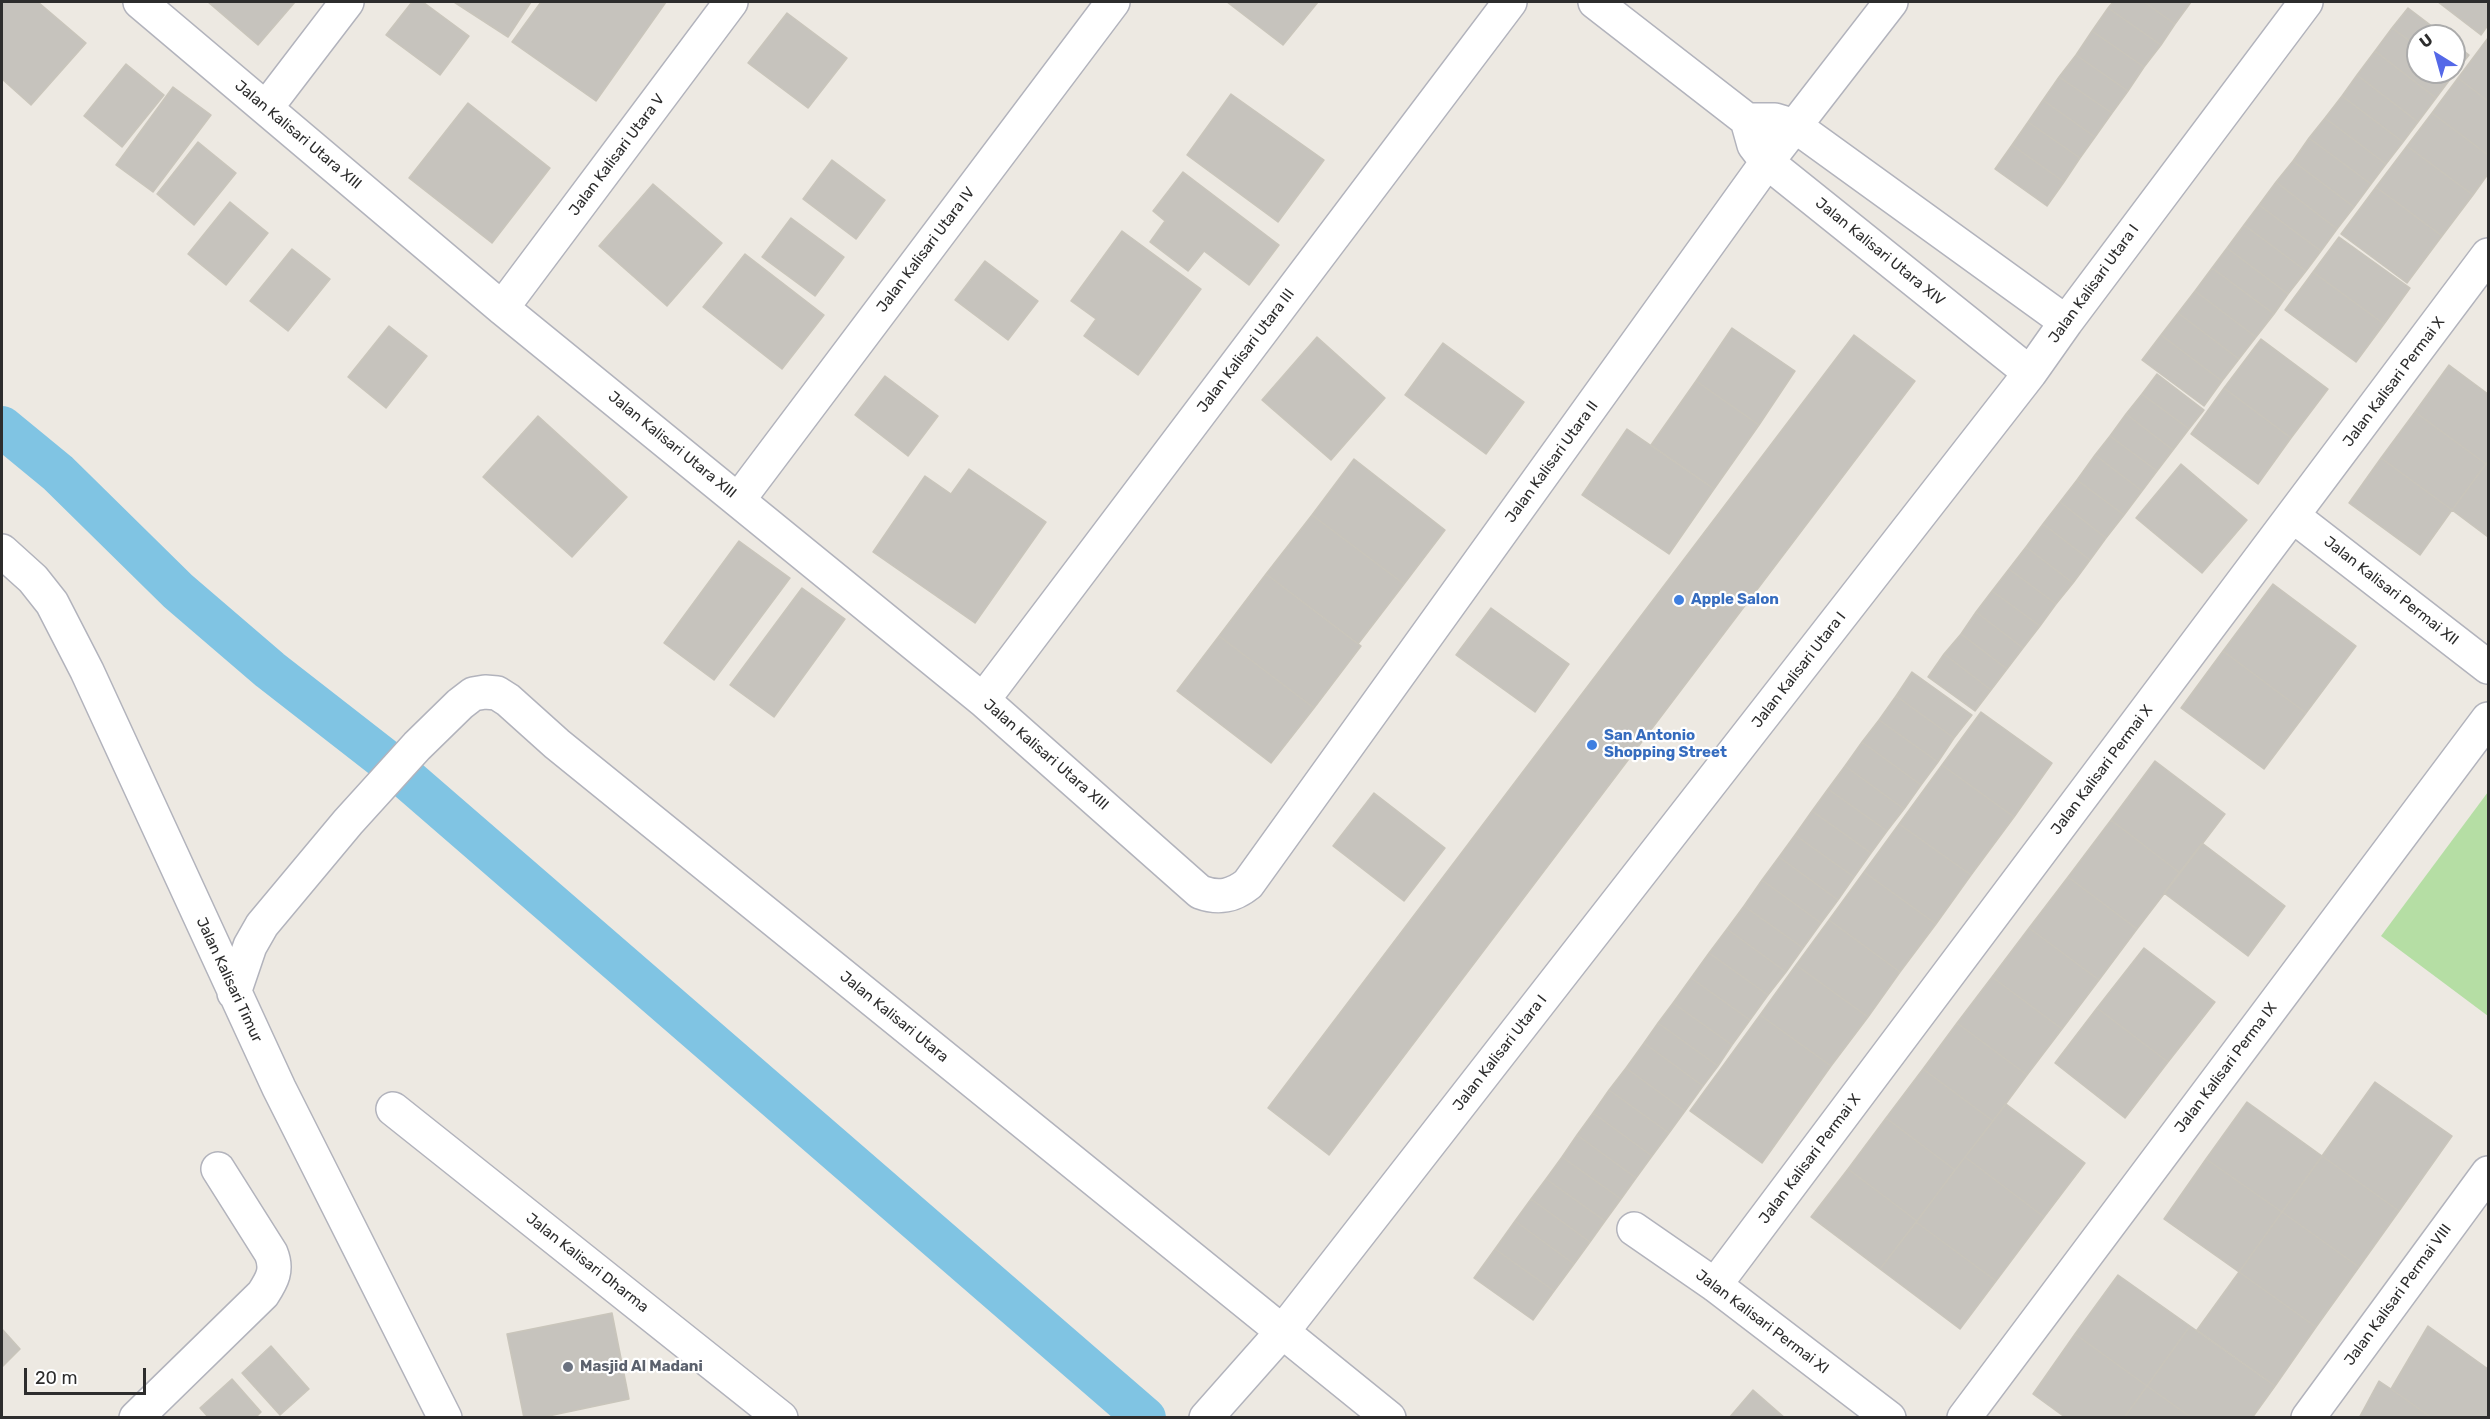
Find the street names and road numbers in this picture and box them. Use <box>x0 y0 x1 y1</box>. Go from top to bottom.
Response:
street label: Jalan Kalisari Utara XIII <box>231 77 365 193</box>
street label: Jalan Kalisari Utara V <box>565 91 669 219</box>
street label: Jalan Kalisari Utara IV <box>873 184 979 316</box>
street label: Jalan Kalisari Utara XIV <box>1812 194 1948 310</box>
street label: Jalan Kalisari Utara I <box>2045 221 2143 347</box>
street label: Jalan Kalisari Utara III <box>1194 286 1298 416</box>
street label: Jalan Kalisari Permai X <box>2339 314 2449 450</box>
street label: Jalan Kalisari Utara XIII <box>604 388 740 502</box>
street label: Jalan Kalisari Utara II <box>1502 398 1602 526</box>
street label: Jalan Kalisari Permai XII <box>2320 533 2462 649</box>
street label: Jalan Kalisari Utara I <box>1748 608 1850 732</box>
street label: Jalan Kalisari Utara XIII <box>980 696 1112 814</box>
street label: Jalan Kalisari Permai X <box>2047 702 2157 838</box>
street label: Jalan Kalisari Timur <box>192 914 266 1046</box>
street label: Jalan Kalisari Utara <box>836 968 952 1066</box>
street label: Jalan Kalisari Utara I <box>1449 991 1551 1115</box>
street label: Jalan Kalisari Perma IX <box>2171 999 2281 1137</box>
street label: Jalan Kalisari Permai X <box>1755 1091 1865 1227</box>
street label: Jalan Kalisari Dharma <box>522 1209 652 1317</box>
street label: Jalan Kalisari Permai VIII <box>2341 1221 2455 1369</box>
street label: Jalan Kalisari Permai XI <box>1692 1266 1832 1378</box>

